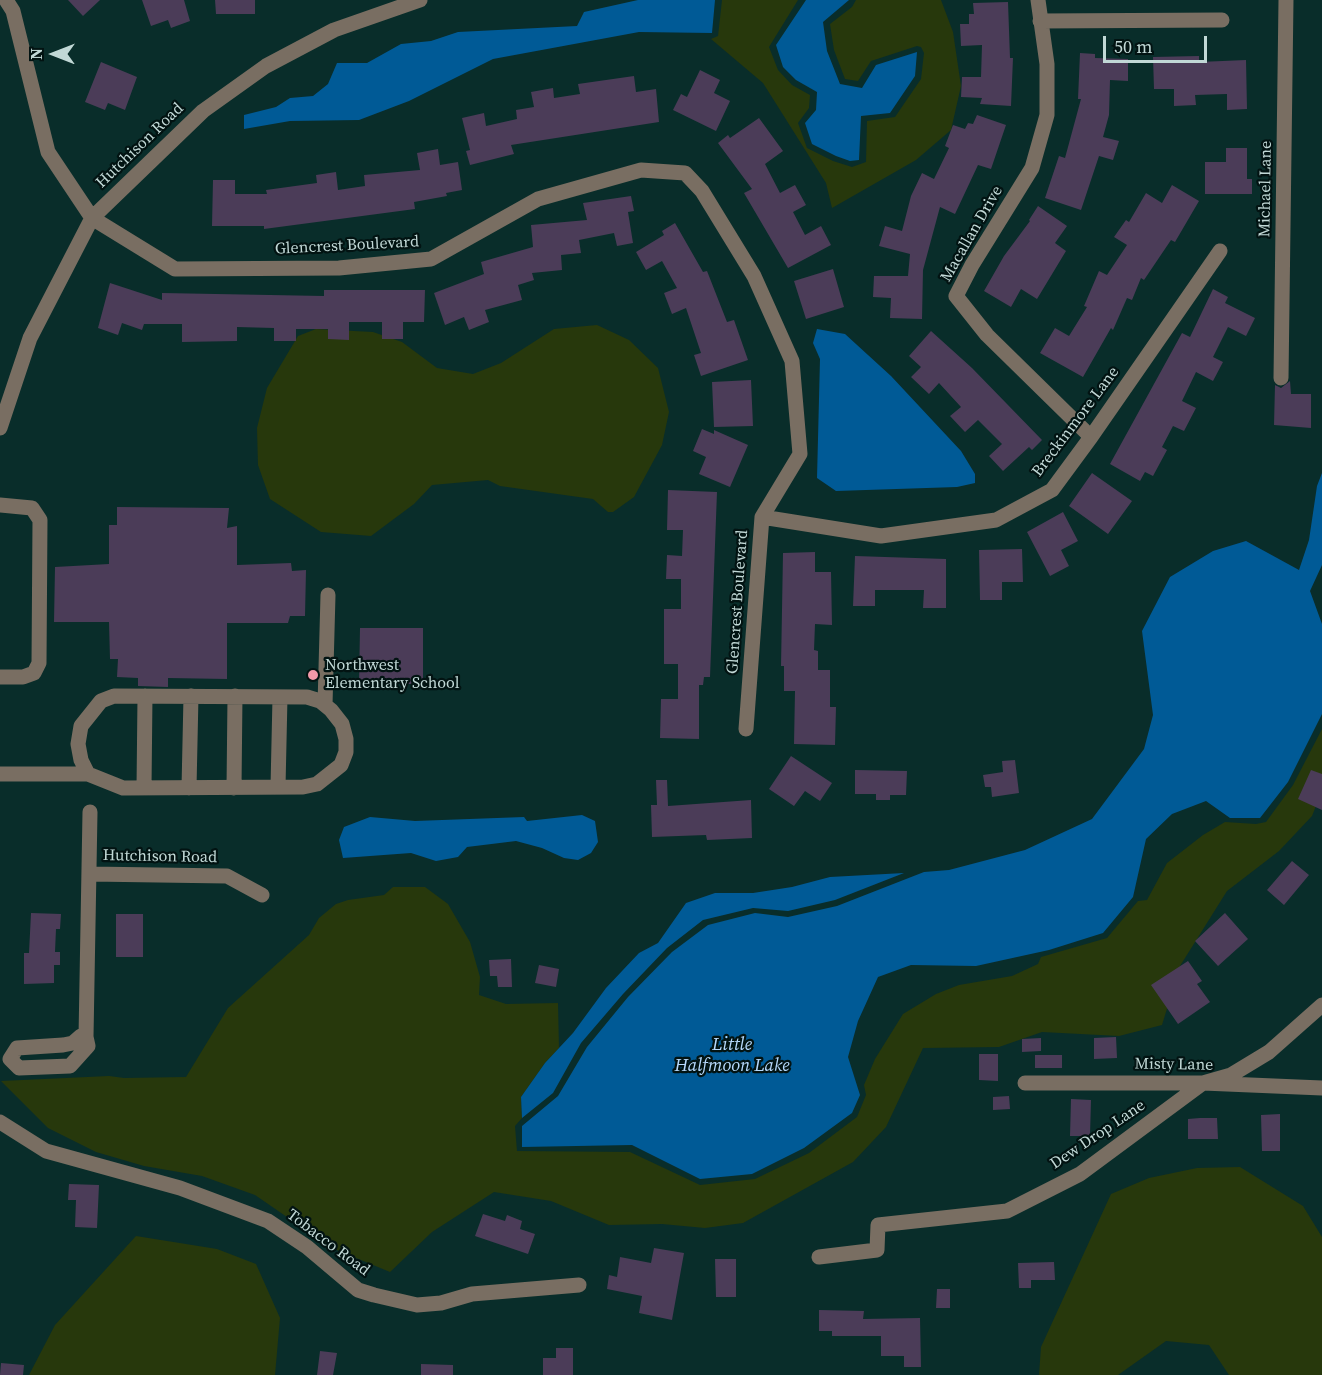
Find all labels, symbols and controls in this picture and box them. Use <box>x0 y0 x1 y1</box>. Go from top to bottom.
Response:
north arrow <box>24 24 84 84</box>
scale bar <box>1106 24 1210 62</box>
text: 50 m <box>1114 34 1152 59</box>
text: N <box>25 48 47 60</box>
street label: Hutchison Road <box>92 99 188 193</box>
street label: Michael Lane <box>1256 141 1276 237</box>
street label: Macallan Drive <box>937 183 1007 285</box>
street label: Glencrest Boulevard <box>274 233 420 259</box>
street label: Breckinmore Lane <box>1028 363 1124 481</box>
street label: Glencrest Boulevard <box>723 529 753 675</box>
place label: Northwest Elementary School <box>325 656 459 694</box>
marker: Northwest Elementary School <box>306 668 320 682</box>
street label: Hutchison Road <box>103 846 217 868</box>
water label: Little Halfmoon Lake <box>674 1034 790 1076</box>
street label: Misty Lane <box>1134 1055 1214 1075</box>
street label: Dew Drop Lane <box>1047 1096 1149 1174</box>
street label: Tobacco Road <box>283 1206 373 1280</box>

